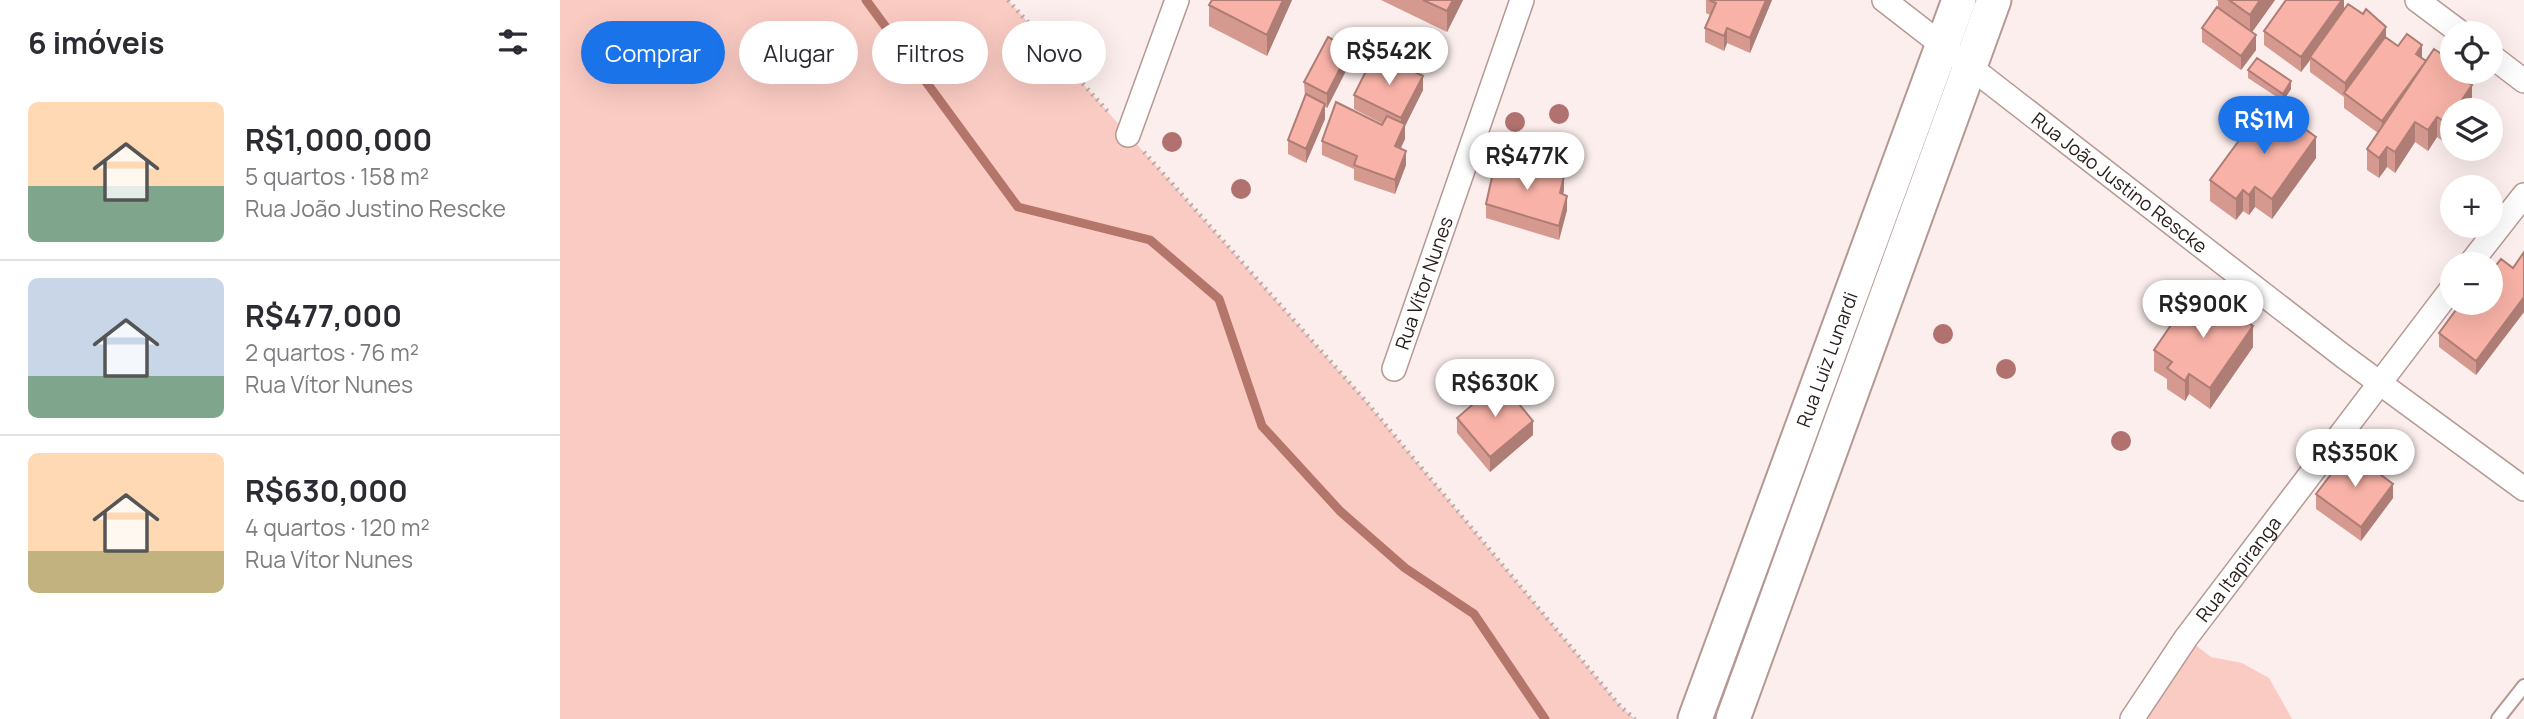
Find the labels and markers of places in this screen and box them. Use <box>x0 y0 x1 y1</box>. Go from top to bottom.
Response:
pin: R$542K <box>1332 28 1446 87</box>
pin: R$1M <box>2223 96 2305 156</box>
pin: R$477K <box>1470 132 1584 192</box>
pin: R$900K <box>2146 280 2260 340</box>
pin: R$630K <box>1438 360 1552 419</box>
pin: R$350K <box>2298 430 2412 489</box>

